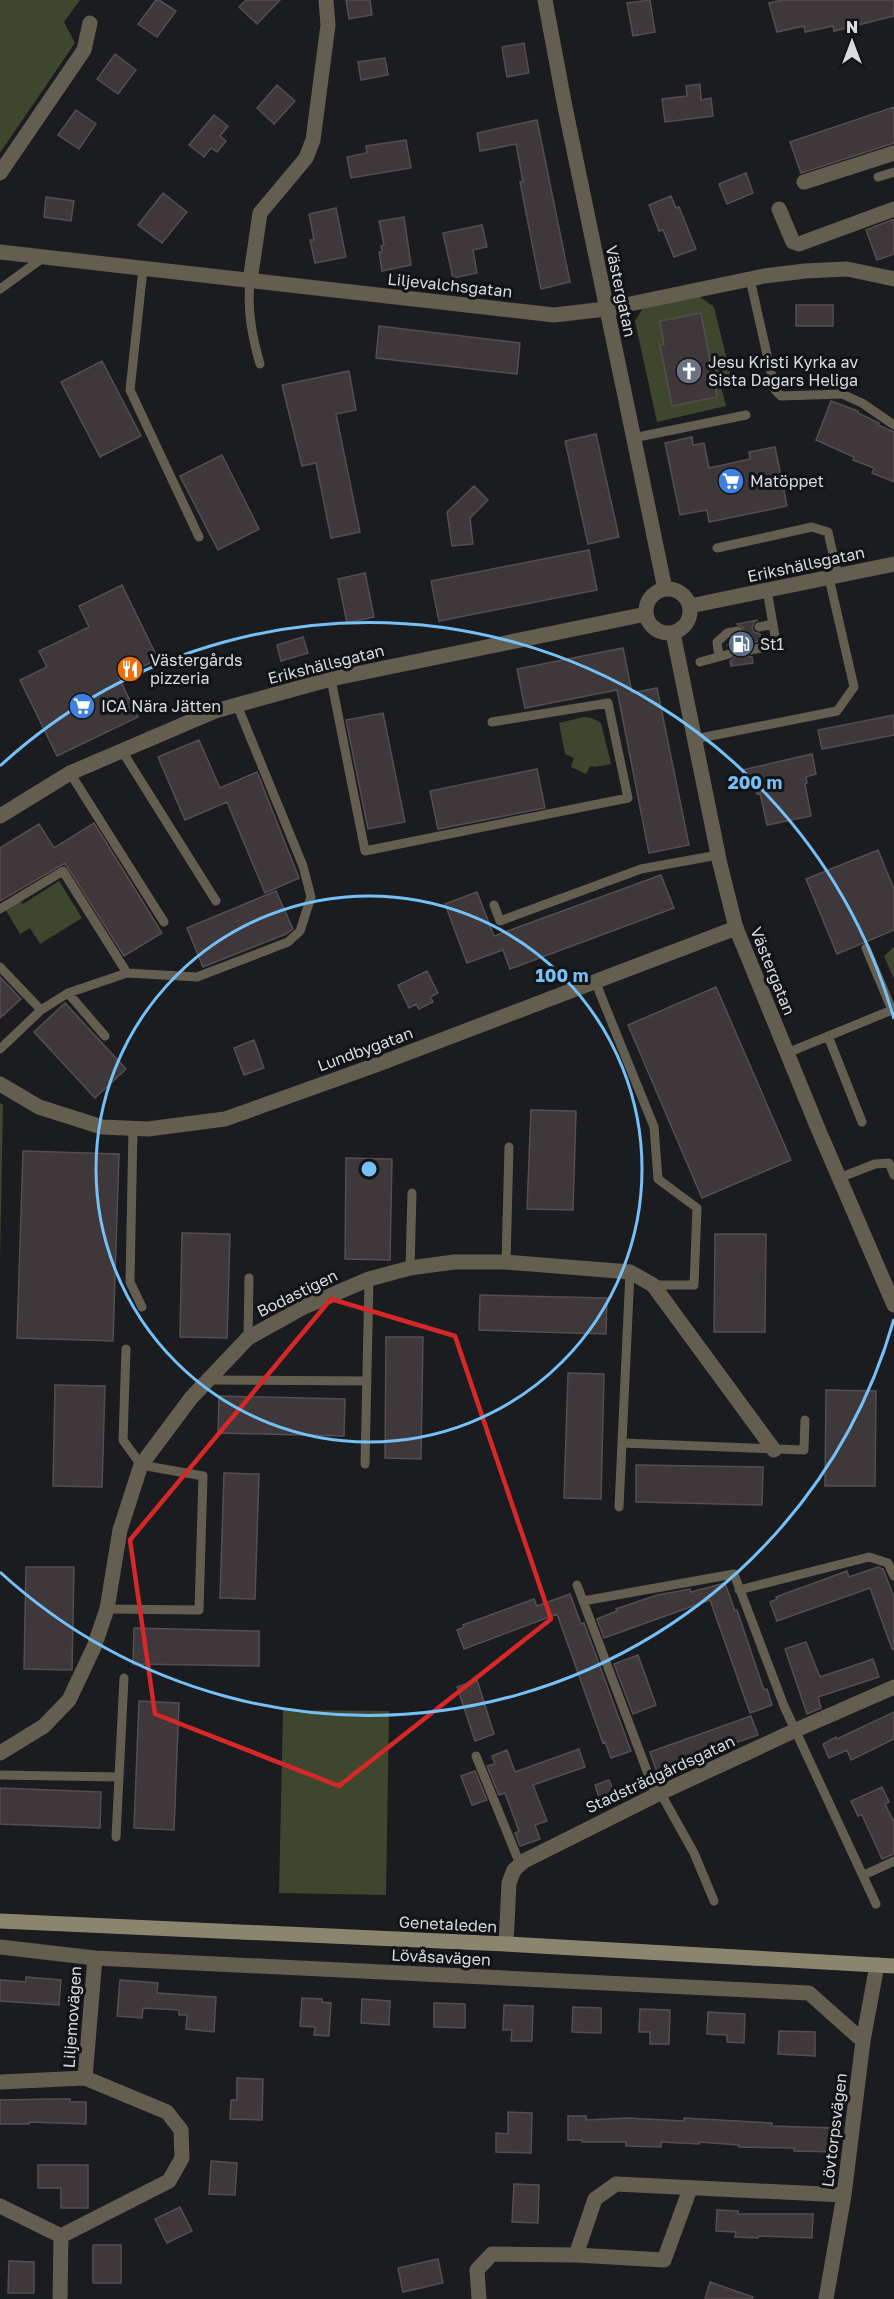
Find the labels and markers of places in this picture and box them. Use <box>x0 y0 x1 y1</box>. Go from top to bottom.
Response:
place label: Jesu Kristi Kyrka av Sista Dagars Heliga <box>708 352 858 390</box>
church icon: Jesu Kristi Kyrka av Sista Dagars Heliga <box>674 356 704 386</box>
supermarket icon: Matöppet <box>716 466 746 496</box>
place label: Matöppet <box>750 471 824 491</box>
fuel station icon: St1 <box>726 629 756 659</box>
place label: St1 <box>760 634 784 654</box>
place label: Västergårds pizzeria <box>150 650 242 688</box>
restaurant icon: Västergårds pizzeria <box>115 654 145 684</box>
supermarket icon: ICA Nära Jätten <box>67 691 97 721</box>
place label: ICA Nära Jätten <box>101 696 221 716</box>
centre of rings <box>359 1159 379 1179</box>

